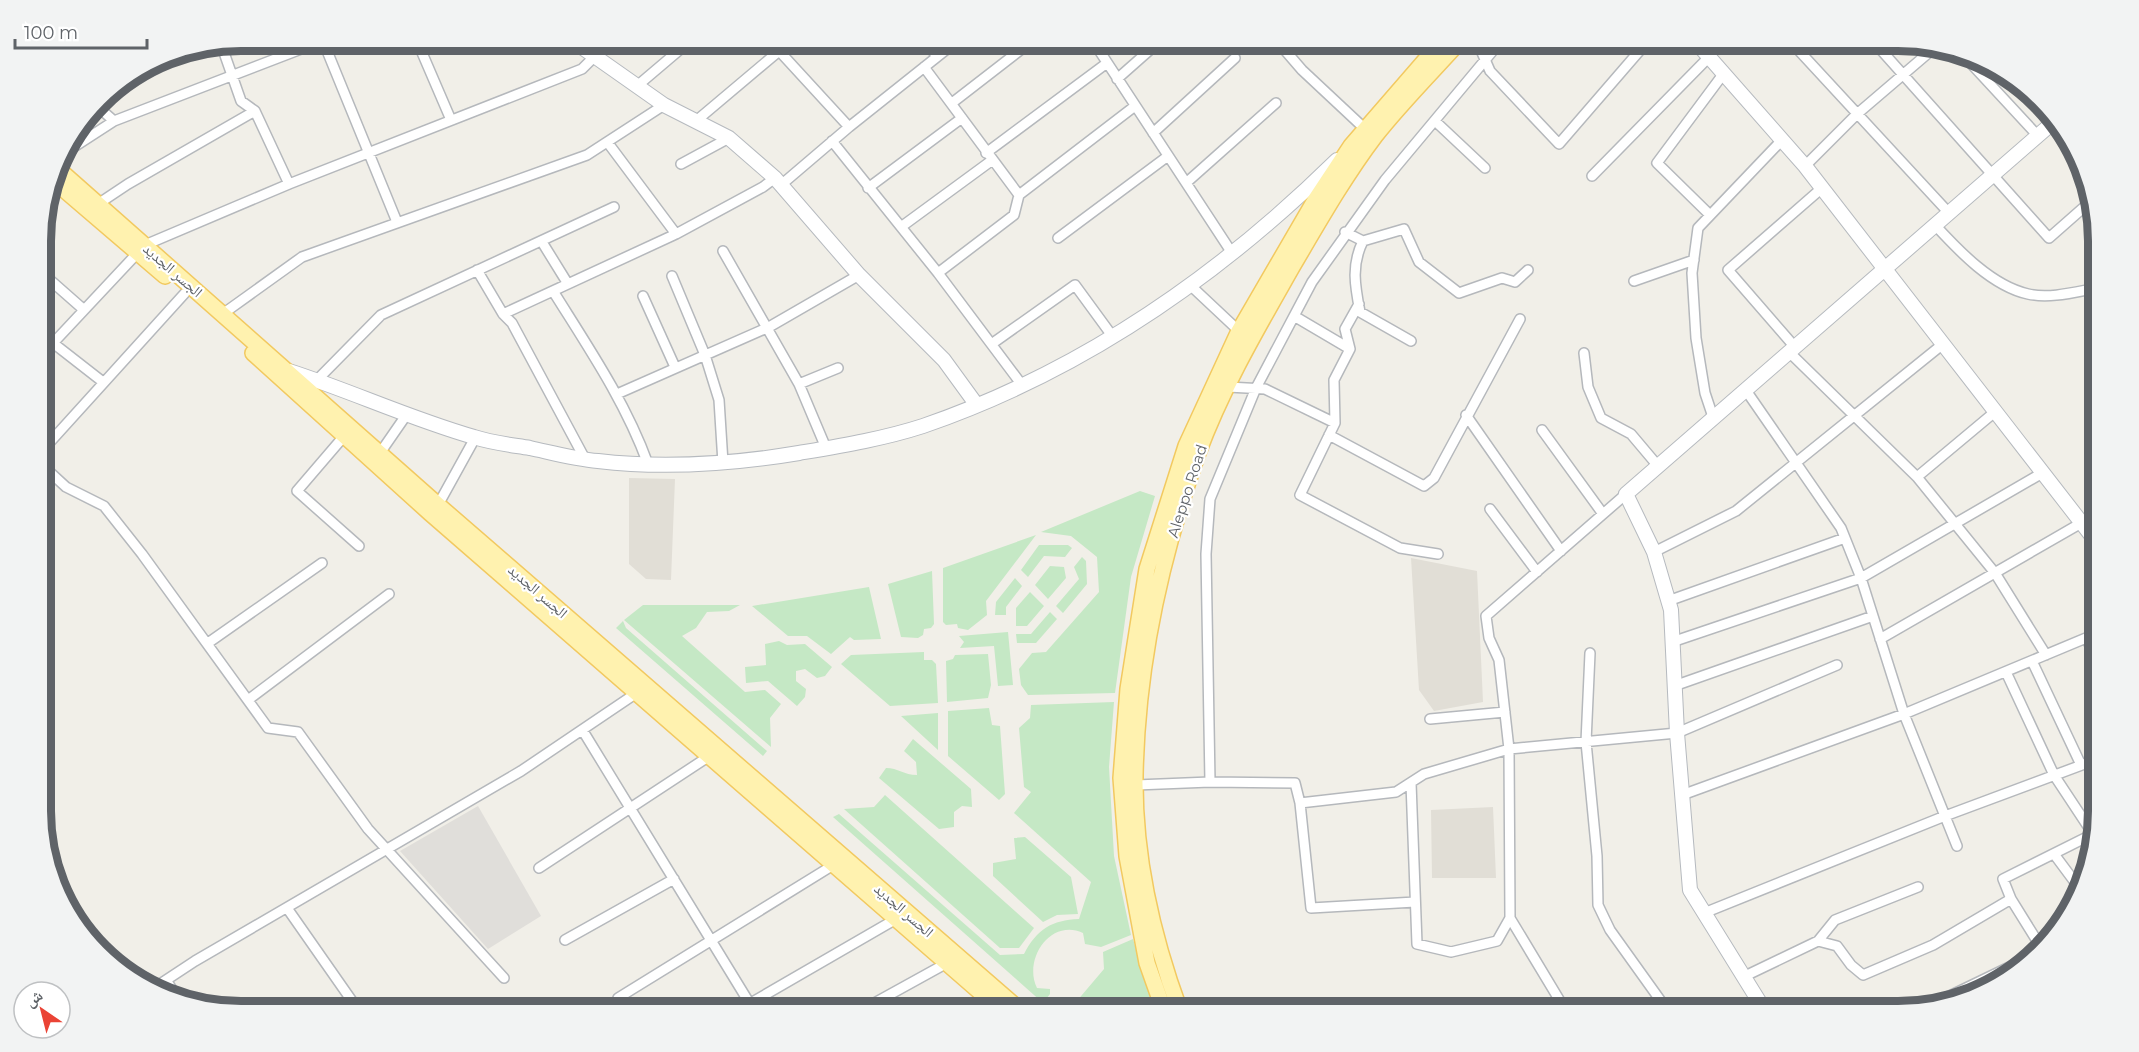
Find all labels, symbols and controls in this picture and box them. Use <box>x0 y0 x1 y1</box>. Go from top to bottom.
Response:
scale bar <box>15 12 147 50</box>
text: 100 m <box>24 22 78 44</box>
street label: الجسر الجديد <box>139 239 207 301</box>
street label: Aleppo Road <box>1163 442 1211 540</box>
street label: الجسر الجديد <box>504 560 572 622</box>
street label: الجسر الجديد <box>870 879 938 941</box>
north arrow <box>12 980 72 1040</box>
text: ش <box>21 985 46 1011</box>

